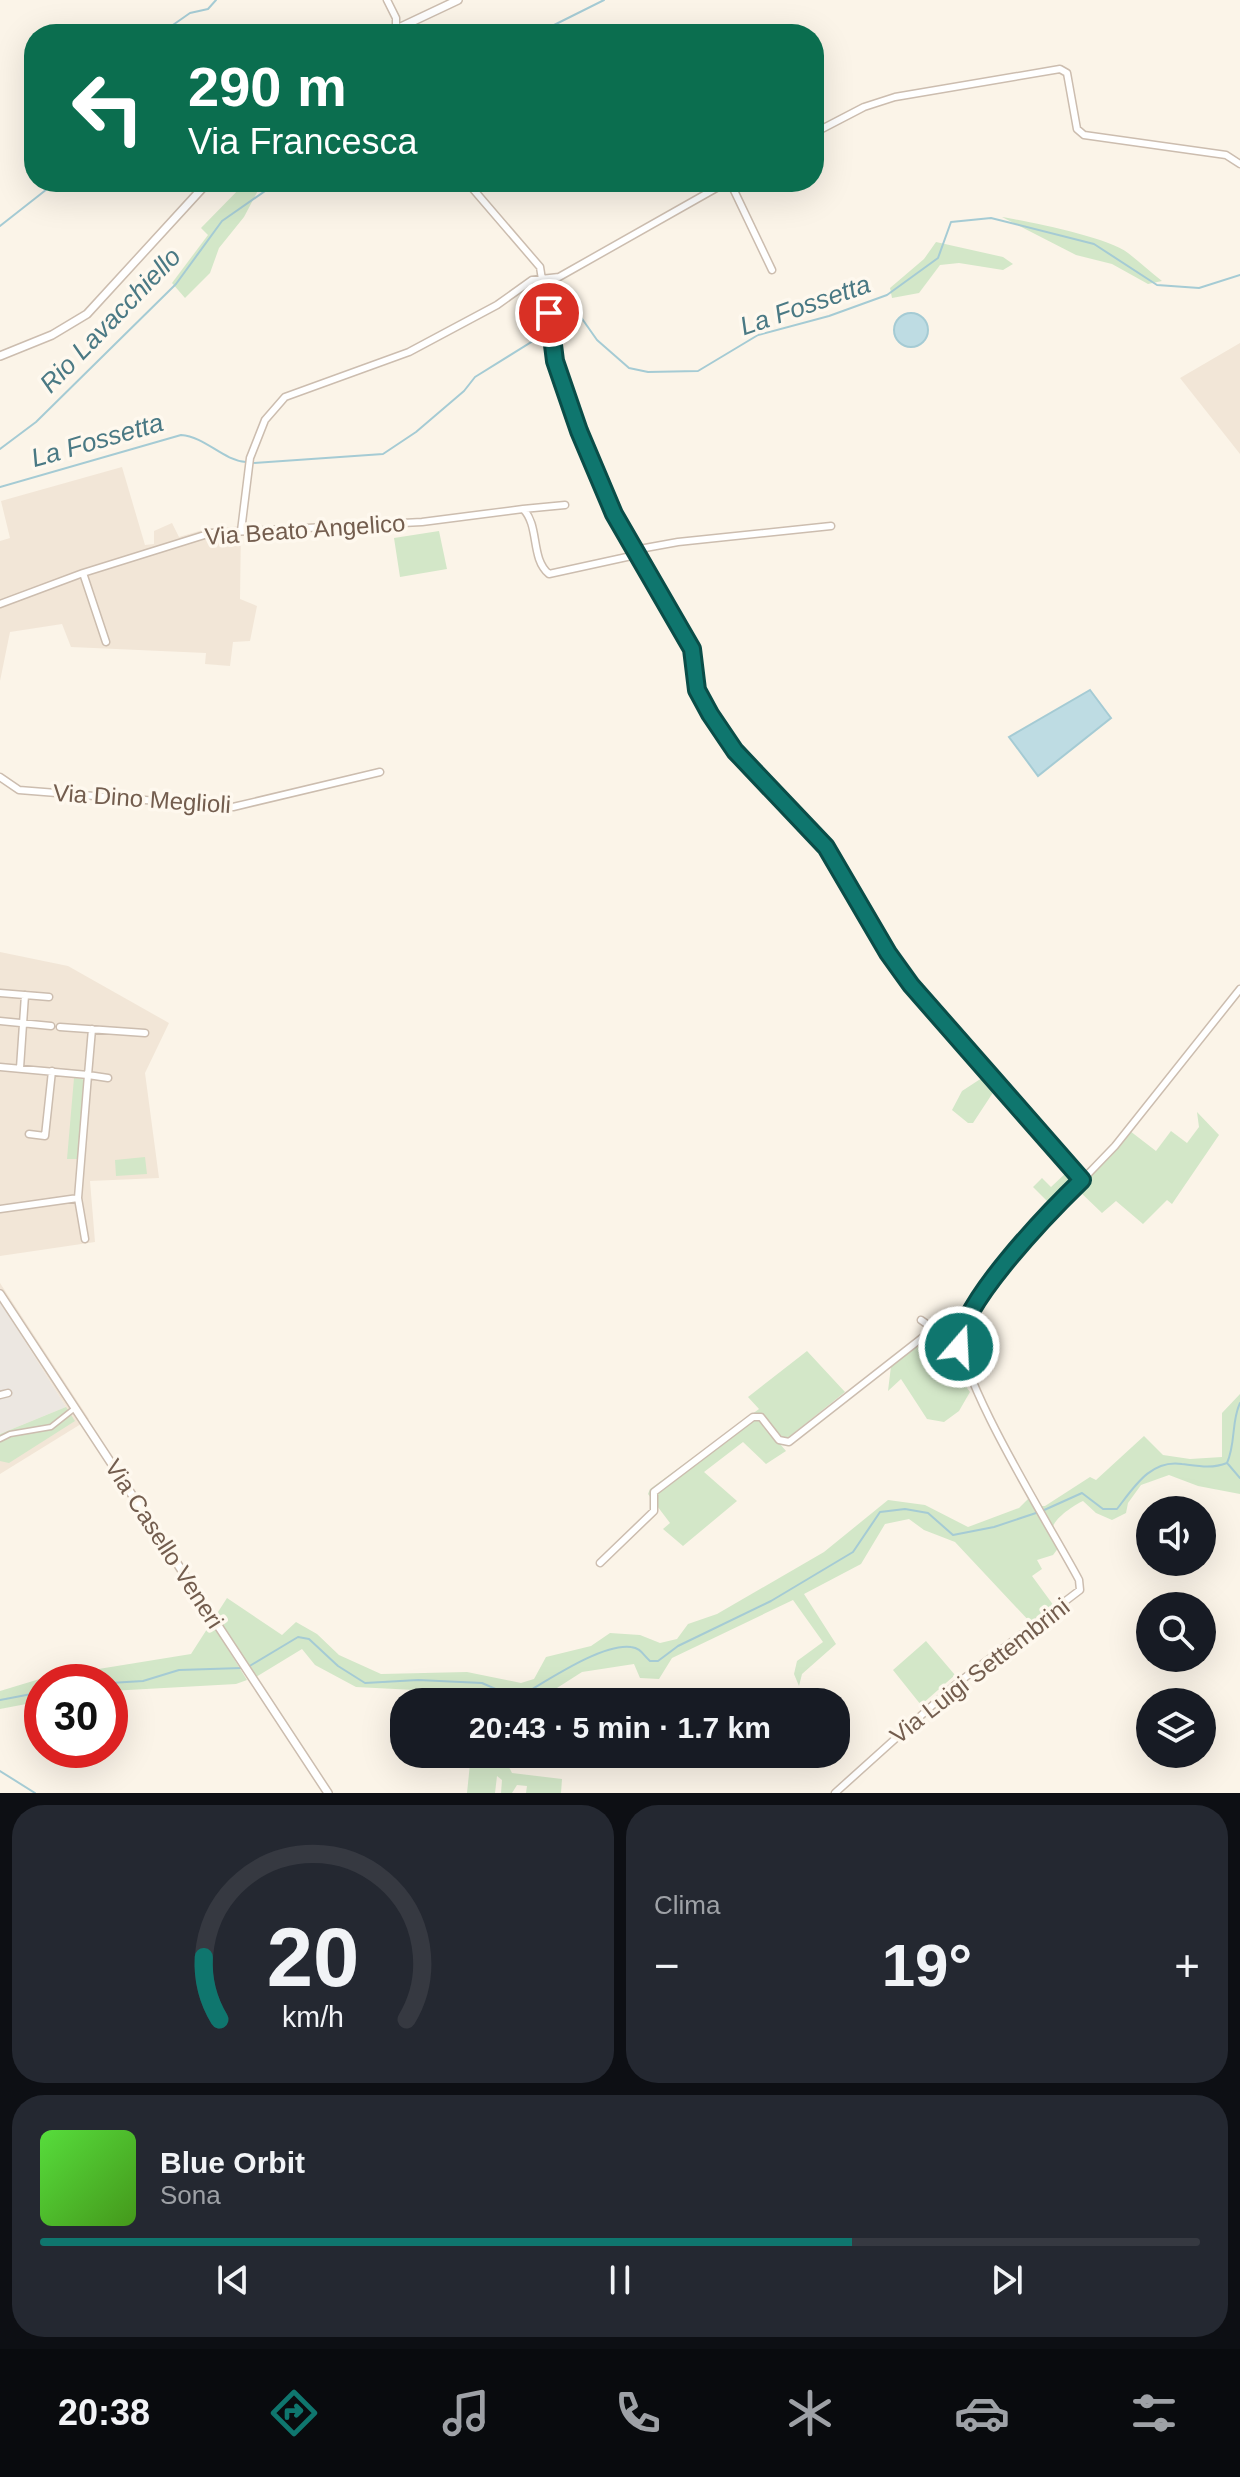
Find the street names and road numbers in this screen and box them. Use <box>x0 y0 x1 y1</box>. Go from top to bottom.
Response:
street label: Via Beato Angelico <box>204 509 406 550</box>
street label: Via Dino Meglioli <box>52 779 232 818</box>
street label: Via Casello Veneri <box>100 1454 229 1633</box>
street label: Via Luigi Settembrini <box>885 1592 1075 1749</box>

